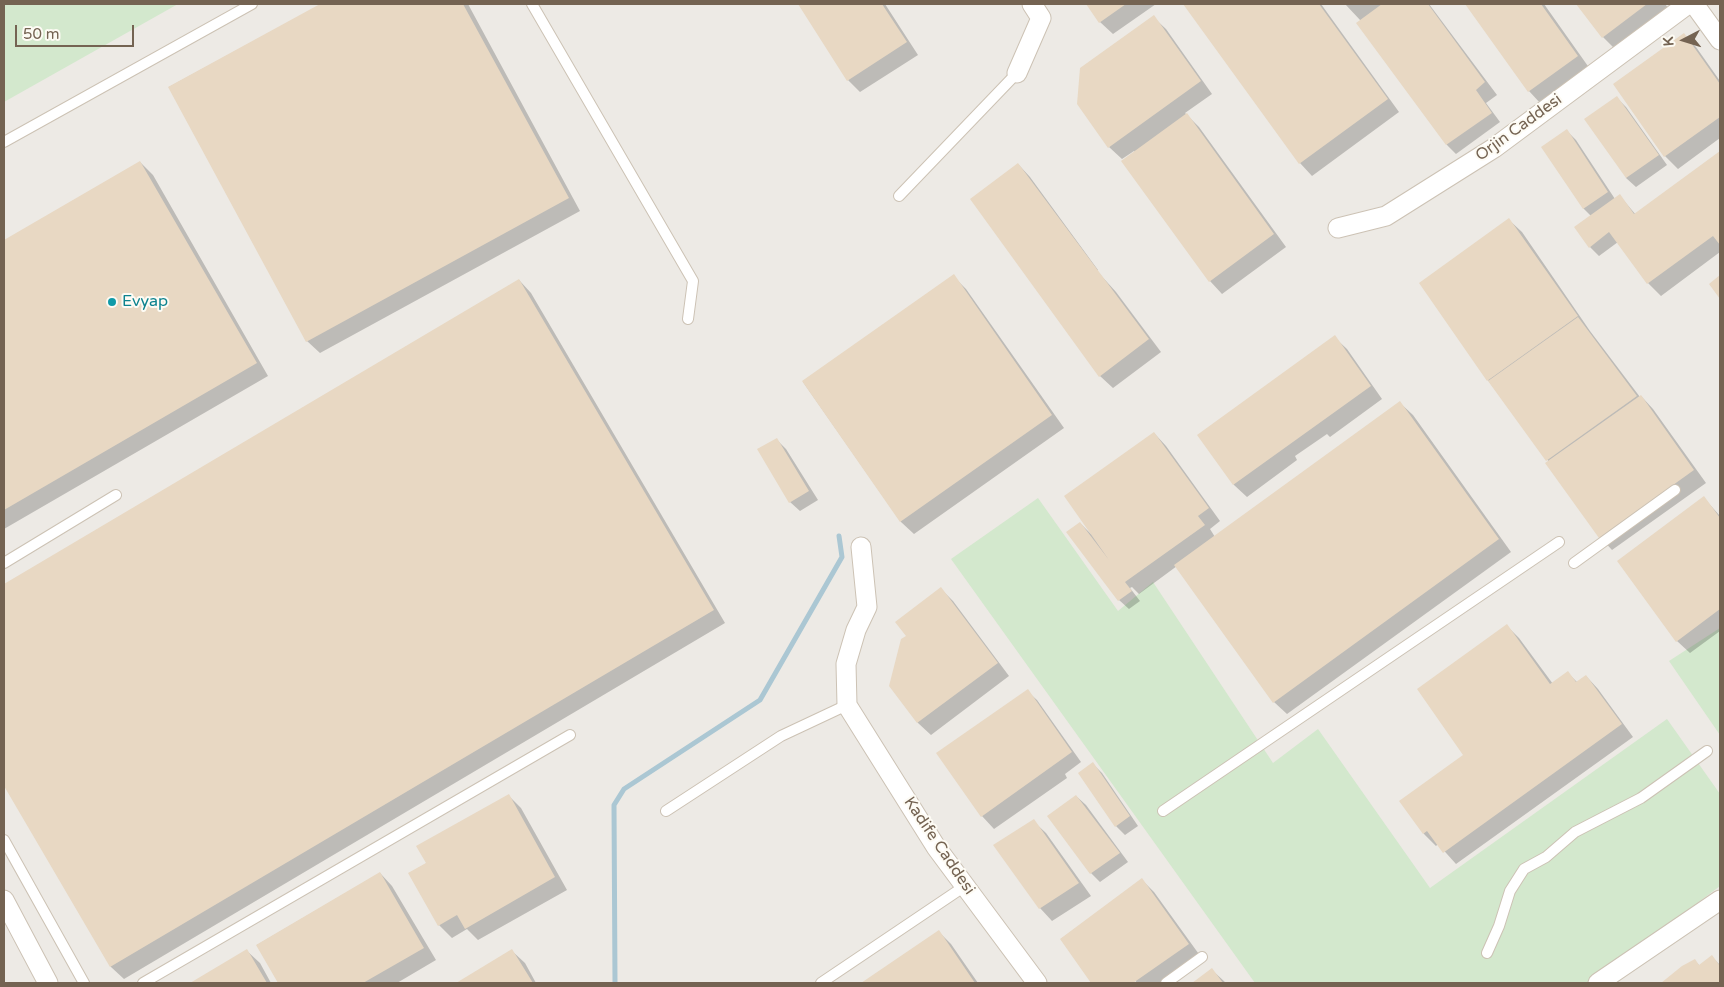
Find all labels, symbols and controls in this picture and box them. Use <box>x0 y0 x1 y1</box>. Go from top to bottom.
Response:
scale bar <box>18 15 136 47</box>
north arrow <box>1659 15 1709 65</box>
text: 50 m <box>23 25 60 43</box>
text: K <box>1660 36 1677 47</box>
street label: Orjin Caddesi <box>1472 90 1566 166</box>
place label: Evyap <box>122 292 168 312</box>
marker: Evyap <box>106 296 118 308</box>
street label: Kadife Caddesi <box>899 794 979 898</box>

